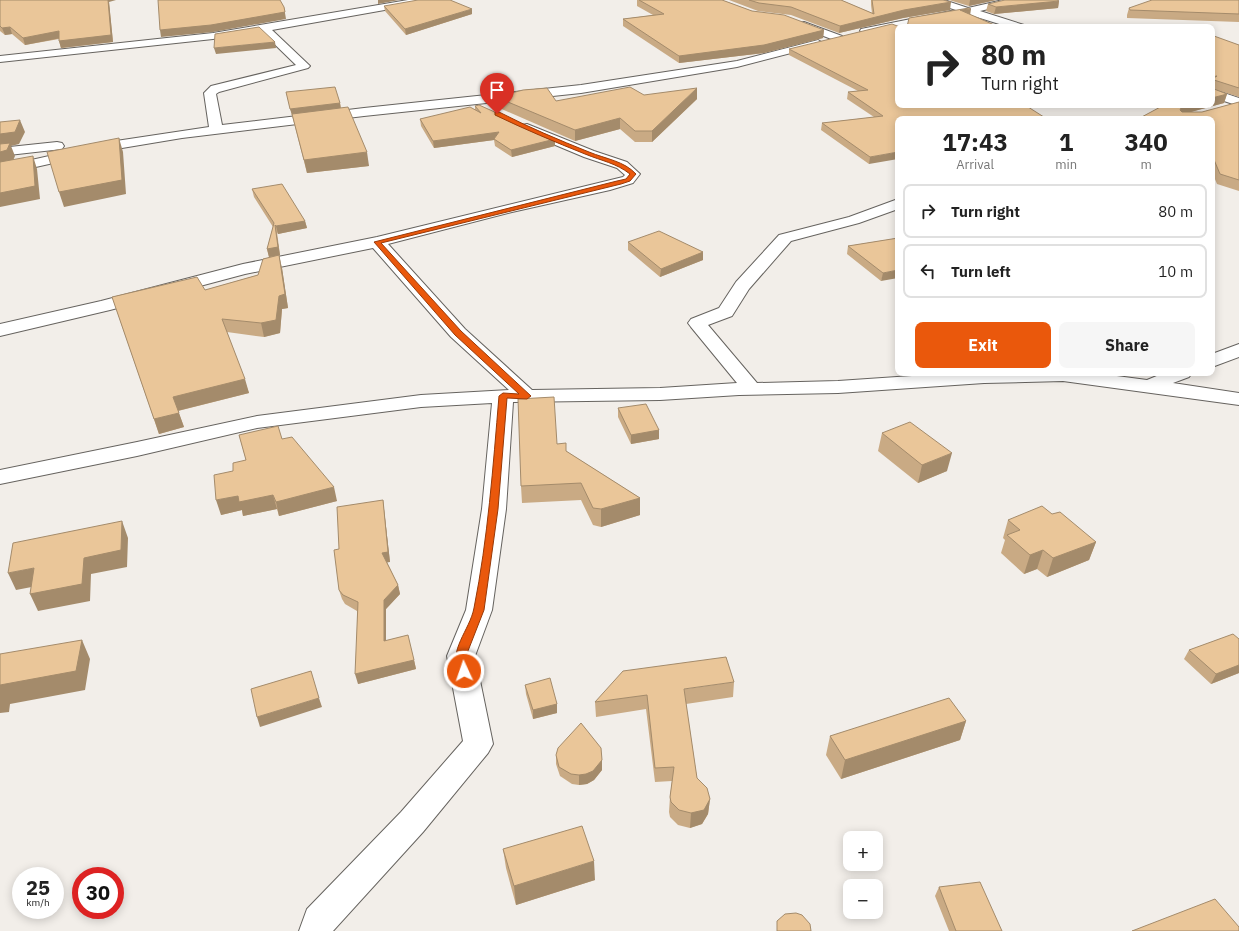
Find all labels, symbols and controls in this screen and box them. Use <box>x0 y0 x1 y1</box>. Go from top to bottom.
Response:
text: 80 m <box>981 36 1046 73</box>
icon: right <box>915 40 967 92</box>
text: Turn right <box>981 72 1059 95</box>
pin <box>480 73 514 114</box>
icon: arrive <box>486 79 508 101</box>
text: 17:43 <box>942 126 1008 158</box>
text: 1 <box>1059 126 1073 158</box>
text: 340 <box>1124 126 1168 158</box>
text: Arrival <box>956 156 994 173</box>
text: min <box>1055 156 1077 173</box>
text: m <box>1140 156 1152 173</box>
icon: right <box>917 200 939 222</box>
text: Turn right <box>951 202 1020 221</box>
text: 80 m <box>1158 202 1193 221</box>
icon: left <box>917 260 939 282</box>
text: Turn left <box>951 262 1011 281</box>
text: 10 m <box>1158 262 1193 281</box>
button: Exit <box>915 322 1051 368</box>
button: Share <box>1059 322 1195 368</box>
position arrow <box>443 650 485 692</box>
map controls <box>843 831 883 919</box>
button: + <box>843 831 883 871</box>
speed limit sign: 30 <box>72 867 124 919</box>
text: 25 <box>26 874 50 901</box>
button: − <box>843 879 883 919</box>
text: km/h <box>26 896 50 909</box>

